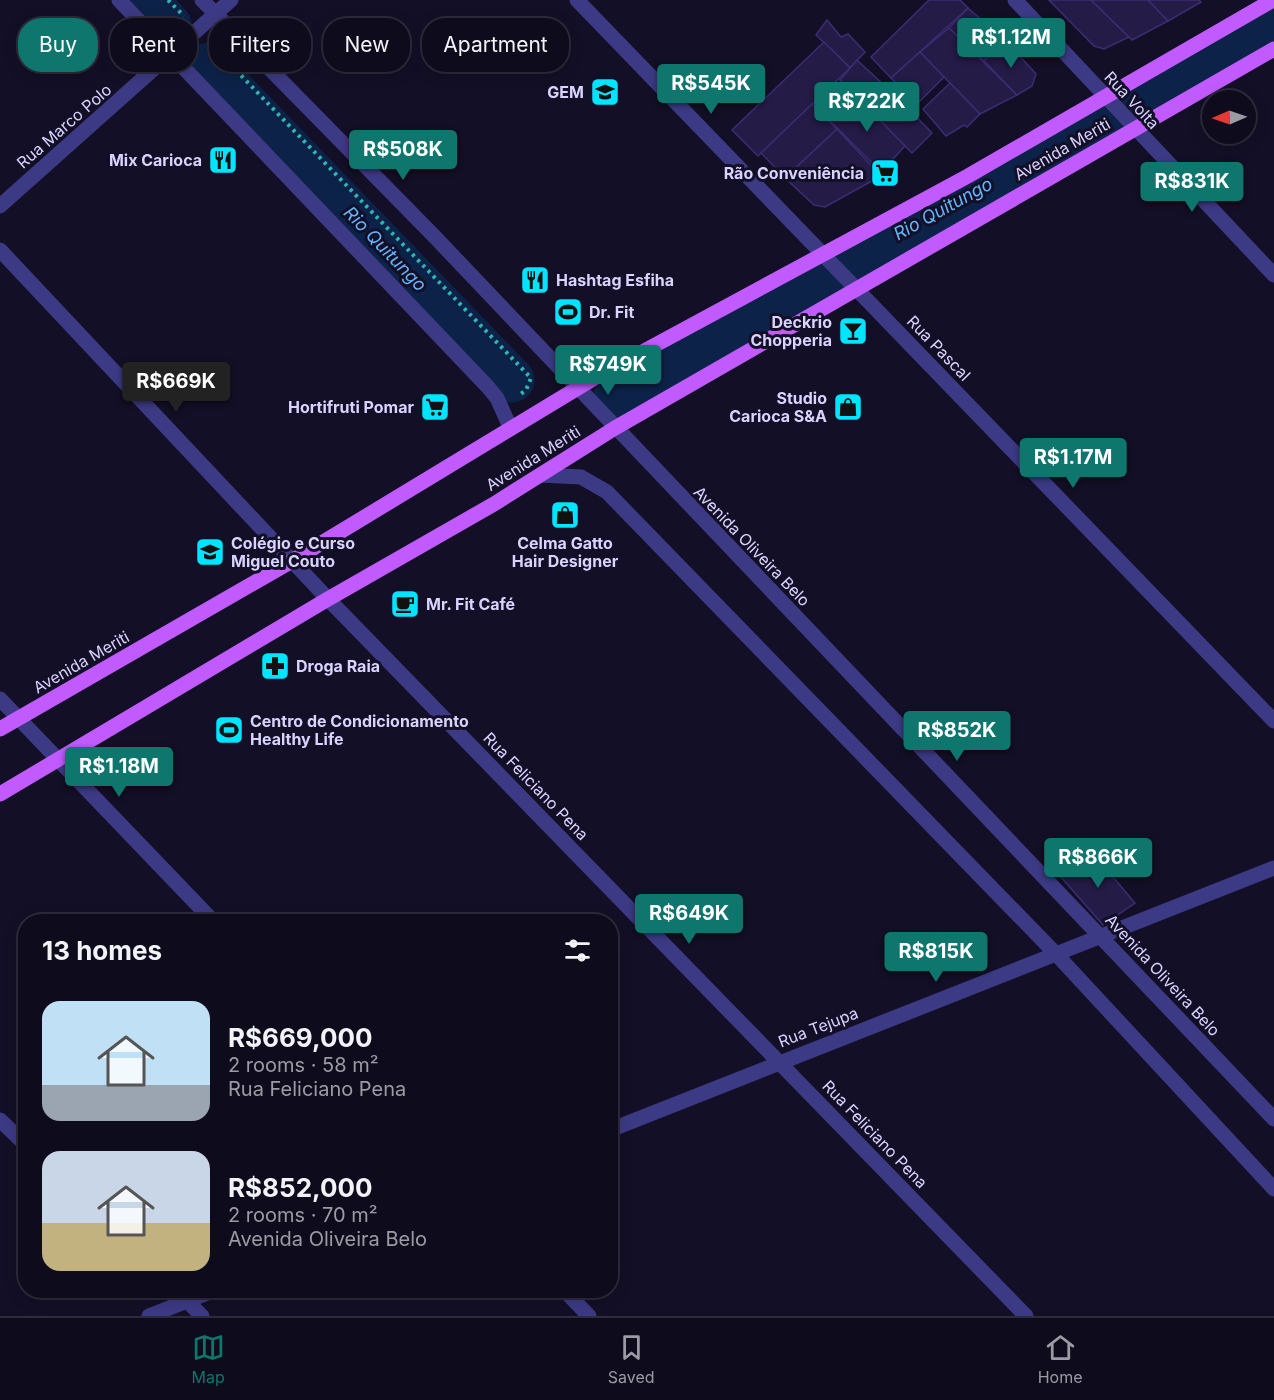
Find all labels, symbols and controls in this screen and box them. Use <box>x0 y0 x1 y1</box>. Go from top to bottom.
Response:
chip: Buy <box>18 18 98 72</box>
chip: Rent <box>110 18 197 72</box>
chip: Filters <box>209 18 311 72</box>
chip: New <box>323 18 410 72</box>
chip: Apartment <box>422 18 569 72</box>
pin: R$1.12M <box>956 18 1066 69</box>
text: R$1.12M <box>971 25 1051 49</box>
pin: R$545K <box>662 64 760 115</box>
street label: Rua Volta <box>1100 67 1164 133</box>
text: R$545K <box>671 71 751 95</box>
school or university icon: GEM <box>589 76 621 108</box>
street label: Rua Marco Polo <box>13 79 115 173</box>
place label: GEM <box>547 82 584 102</box>
pin: R$722K <box>818 82 916 133</box>
text: R$722K <box>828 89 906 113</box>
north arrow <box>1202 90 1256 144</box>
map controls <box>1202 90 1256 144</box>
street label: Avenida Meriti <box>1010 113 1114 185</box>
pin: R$508K <box>354 130 452 181</box>
text: R$508K <box>363 137 443 161</box>
restaurant icon: Mix Carioca <box>207 144 239 176</box>
place label: Mix Carioca <box>109 150 202 170</box>
supermarket icon: Rão Conveniência <box>869 157 901 189</box>
pin: R$831K <box>1143 162 1241 213</box>
place label: Rão Conveniência <box>724 163 864 183</box>
text: R$831K <box>1154 169 1230 193</box>
water label: Rio Quitungo <box>890 173 996 244</box>
water label: Rio Quitungo <box>340 202 431 295</box>
restaurant icon: Hashtag Esfiha <box>519 264 551 296</box>
place label: Hashtag Esfiha <box>556 270 674 290</box>
sports icon: Dr. Fit <box>552 296 584 328</box>
place label: Dr. Fit <box>589 302 634 322</box>
street label: Rua Pascal <box>903 311 975 385</box>
place label: Deckrio Chopperia <box>750 312 832 350</box>
bar icon: Deckrio Chopperia <box>837 315 869 347</box>
pin: R$749K <box>559 345 657 396</box>
text: R$749K <box>569 352 647 376</box>
pin: R$669K <box>127 362 225 413</box>
text: R$669K <box>136 369 216 393</box>
place label: Studio Carioca S&A <box>729 388 827 426</box>
supermarket icon: Hortifruti Pomar <box>419 391 451 423</box>
shop icon: Studio Carioca S&A <box>832 391 864 423</box>
place label: Hortifruti Pomar <box>288 397 414 417</box>
street label: Avenida Meriti <box>482 421 584 495</box>
pin: R$1.17M <box>1018 438 1128 489</box>
text: R$1.17M <box>1034 445 1112 469</box>
street label: Avenida Oliveira Belo <box>690 482 814 610</box>
shop icon: Celma Gatto Hair Designer <box>549 499 581 531</box>
place label: Colégio e Curso Miguel Couto <box>231 533 355 571</box>
place label: Celma Gatto Hair Designer <box>512 533 619 571</box>
school or university icon: Colégio e Curso Miguel Couto <box>194 536 226 568</box>
cafe icon: Mr. Fit Café <box>389 588 421 620</box>
place label: Mr. Fit Café <box>426 594 515 614</box>
street label: Avenida Meriti <box>29 626 133 698</box>
pharmacy icon: Droga Raia <box>259 650 291 682</box>
place label: Droga Raia <box>296 656 380 676</box>
place label: Centro de Condicionamento Healthy Life <box>250 711 469 749</box>
pin: R$852K <box>908 711 1006 762</box>
sports icon: Centro de Condicionamento Healthy Life <box>213 714 245 746</box>
text: R$852K <box>917 718 997 742</box>
street label: Rua Feliciano Pena <box>479 728 593 844</box>
pin: R$1.18M <box>64 747 174 798</box>
text: R$1.18M <box>79 754 159 778</box>
pin: R$866K <box>1049 838 1147 889</box>
text: R$866K <box>1058 845 1138 869</box>
pin: R$649K <box>640 894 738 945</box>
text: R$649K <box>649 901 729 925</box>
street label: Avenida Oliveira Belo <box>1101 910 1225 1040</box>
pin: R$815K <box>887 932 985 983</box>
icon: filters <box>561 934 594 967</box>
text: 13 homes <box>42 935 162 966</box>
text: R$815K <box>898 939 974 963</box>
street label: Rua Tejupa <box>775 1003 861 1051</box>
text: R$669,000 <box>228 1022 373 1053</box>
icon: home <box>90 1025 162 1097</box>
text: 2 rooms · 58 m² <box>228 1053 379 1077</box>
street label: Rua Feliciano Pena <box>818 1076 932 1192</box>
text: Rua Feliciano Pena <box>228 1077 406 1101</box>
text: R$852,000 <box>228 1172 373 1203</box>
icon: home <box>90 1175 162 1247</box>
text: 2 rooms · 70 m² <box>228 1203 378 1227</box>
text: Avenida Oliveira Belo <box>228 1227 427 1251</box>
tab: Map <box>192 1331 225 1387</box>
tab: Saved <box>608 1331 655 1387</box>
tab: Home <box>1038 1331 1082 1387</box>

